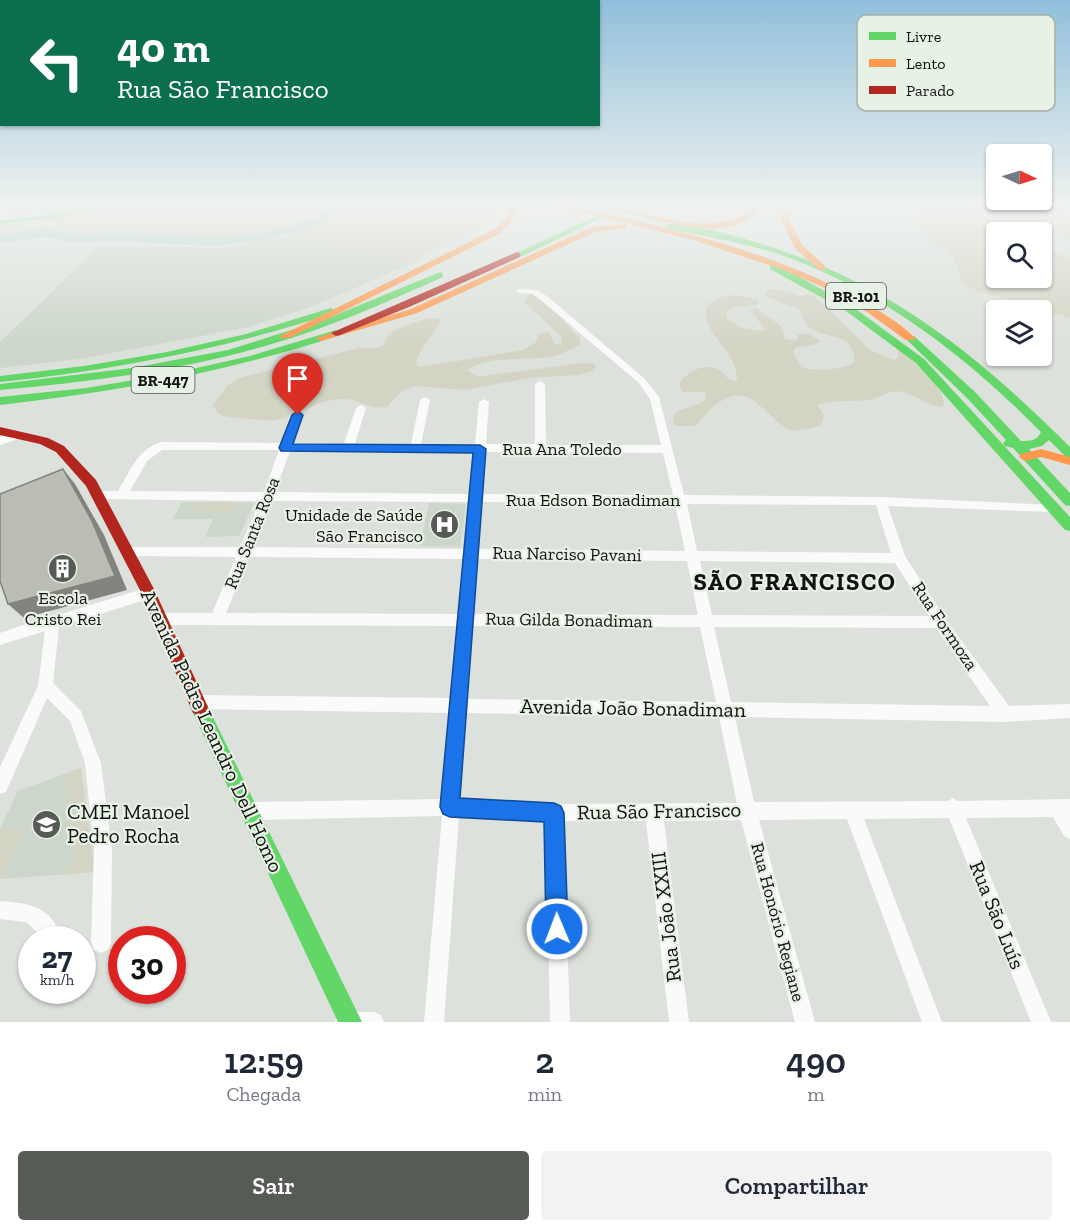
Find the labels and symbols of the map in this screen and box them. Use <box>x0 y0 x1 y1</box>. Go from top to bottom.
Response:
legend <box>857 15 1055 111</box>
text: Livre <box>906 27 941 46</box>
text: Lento <box>906 54 946 73</box>
text: Parado <box>906 81 954 100</box>
north arrow <box>986 144 1052 210</box>
road number: BR-101 <box>826 283 886 309</box>
pin <box>272 353 323 415</box>
road number: BR-447 <box>132 367 195 393</box>
street label: Rua Ana Toledo <box>502 438 622 460</box>
street label: Rua Santa Rosa <box>220 474 285 592</box>
street label: Rua Edson Bonadiman <box>506 489 681 511</box>
place label: Unidade de Saúde São Francisco <box>285 504 423 547</box>
hospital icon: Unidade de Saúde São Francisco <box>428 509 460 541</box>
street label: Rua Narciso Pavani <box>492 542 642 566</box>
building icon: Escola Cristo Rei <box>47 553 79 585</box>
district label: SÃO FRANCISCO <box>694 567 896 596</box>
street label: Rua Formoza <box>907 577 983 675</box>
street label: Avenida Padre Leandro Dell Homo <box>136 585 289 876</box>
place label: Escola Cristo Rei <box>25 587 101 630</box>
street label: Rua Gilda Bonadiman <box>485 608 654 632</box>
street label: Avenida João Bonadiman <box>520 693 746 722</box>
street label: Rua São Francisco <box>577 797 741 824</box>
place label: CMEI Manoel Pedro Rocha <box>67 799 190 848</box>
school or university icon: CMEI Manoel Pedro Rocha <box>30 808 62 840</box>
street label: Rua Honório Regiane <box>746 840 810 1004</box>
street label: Rua João XXIII <box>645 850 686 984</box>
street label: Rua São Luís <box>964 857 1031 973</box>
position arrow <box>525 897 589 961</box>
speed limit sign: 30 <box>108 926 186 1004</box>

